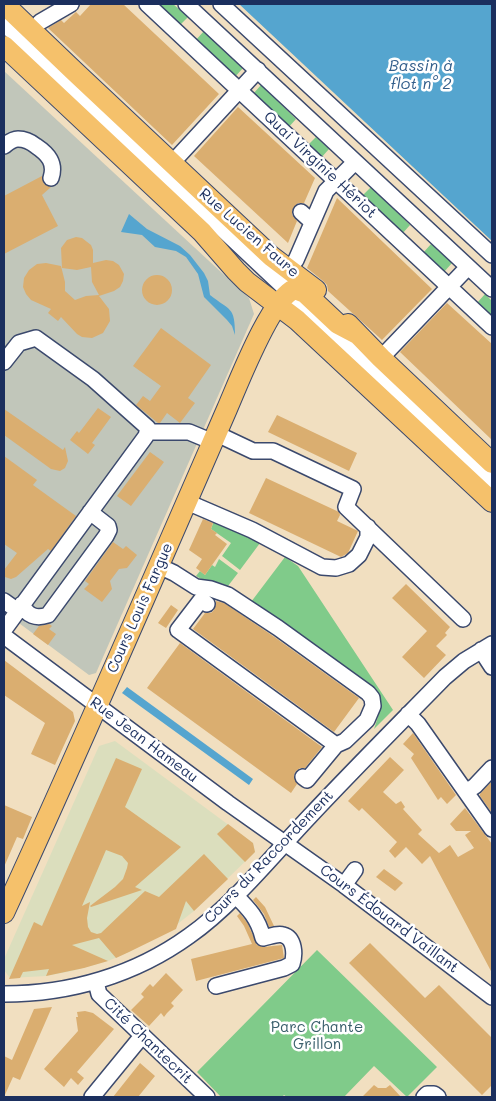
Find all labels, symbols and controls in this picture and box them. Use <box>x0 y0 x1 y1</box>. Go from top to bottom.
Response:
water label: Bassin à flot n° 2 <box>389 56 453 94</box>
street label: Quai Virginie Hériot <box>260 108 380 222</box>
street label: Rue Lucien Faure <box>195 185 303 281</box>
street label: Cours Louis Fargue <box>103 540 177 676</box>
street label: Rue Jean Hameau <box>86 693 202 787</box>
street label: Cours du Raccordement <box>201 787 337 927</box>
street label: Cours Édouard Vaillant <box>316 861 462 977</box>
street label: Cité Chantecrit <box>100 994 196 1088</box>
park label: Parc Chante Grillon <box>271 1018 363 1053</box>

